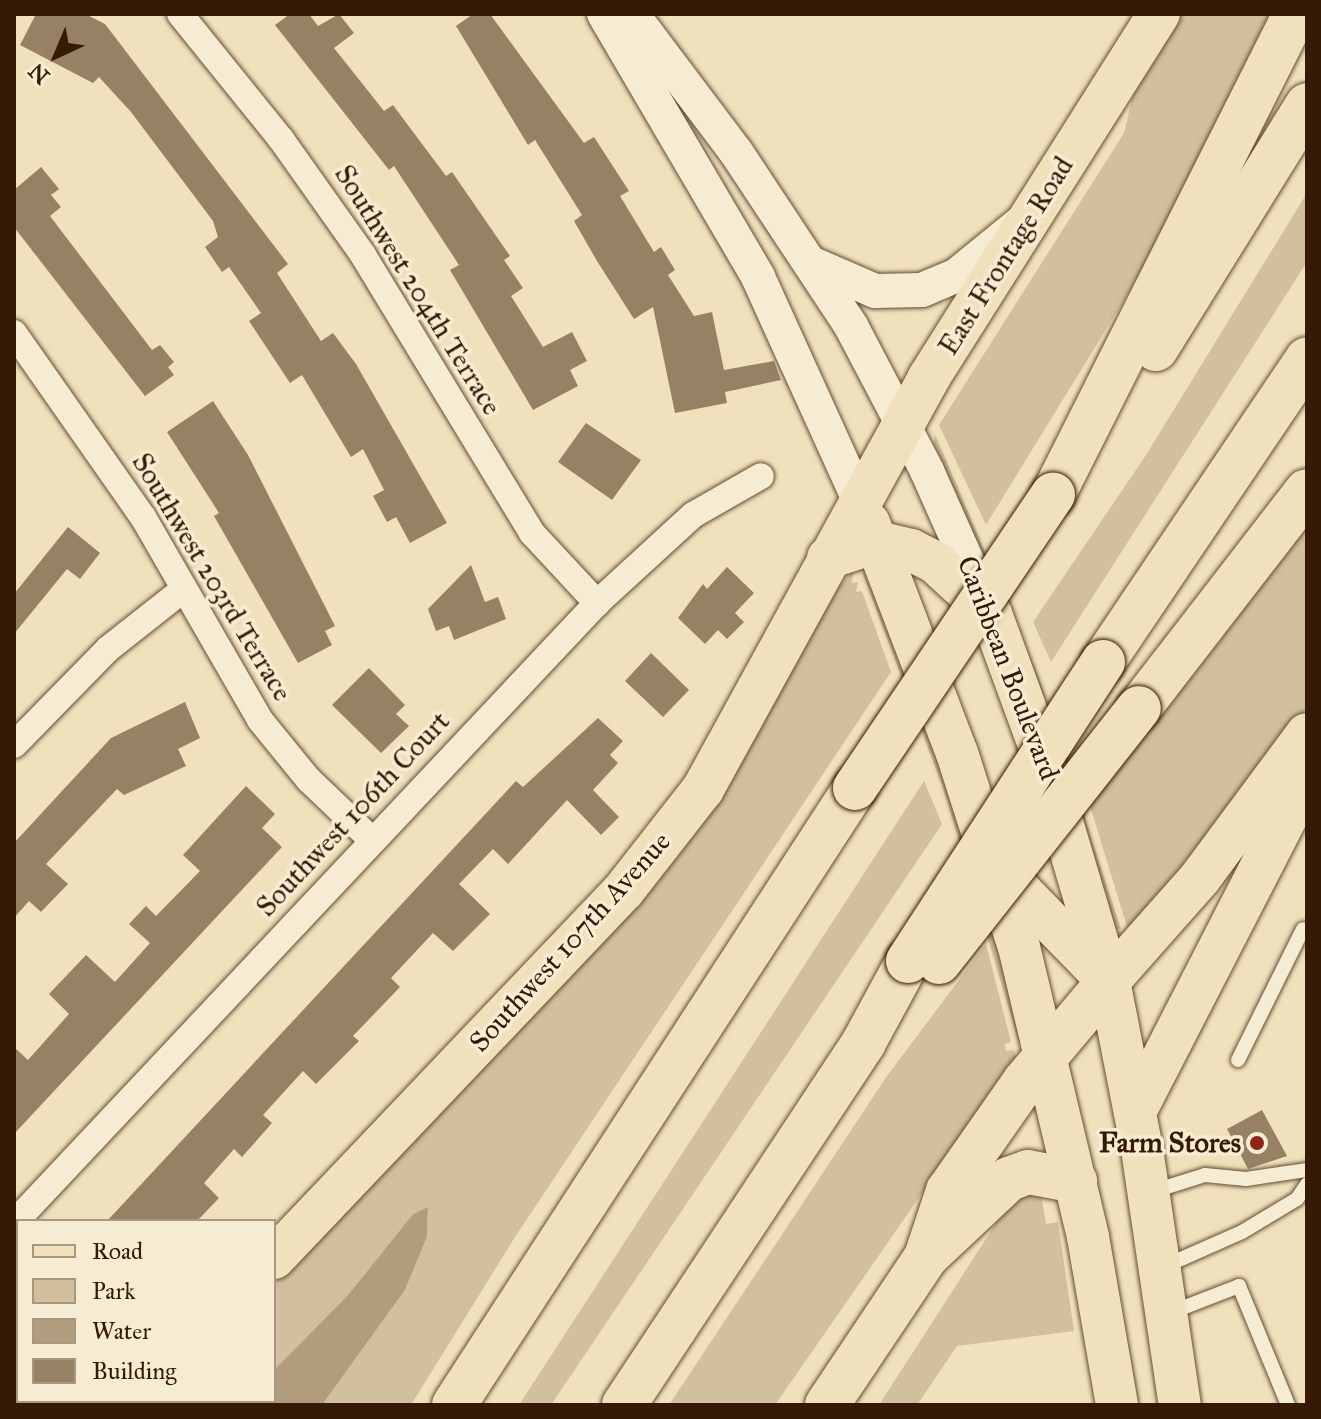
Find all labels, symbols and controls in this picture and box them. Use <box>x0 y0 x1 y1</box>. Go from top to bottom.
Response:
north arrow <box>16 16 96 96</box>
text: N <box>23 57 55 90</box>
street label: East Frontage Road <box>931 151 1081 361</box>
street label: Southwest 204th Terrace <box>327 159 509 421</box>
street label: Southwest 203rd Terrace <box>125 447 299 707</box>
street label: Caribbean Boulevard <box>950 551 1066 785</box>
street label: Southwest 106th Court <box>249 704 457 924</box>
street label: Southwest 107th Avenue <box>462 825 678 1059</box>
place label: Farm Stores <box>1099 1126 1241 1160</box>
marker: Farm Stores <box>1248 1134 1266 1152</box>
legend <box>16 1219 276 1403</box>
text: Road <box>92 1236 143 1266</box>
text: Park <box>92 1276 135 1306</box>
text: Water <box>92 1316 151 1346</box>
text: Building <box>92 1356 177 1386</box>

